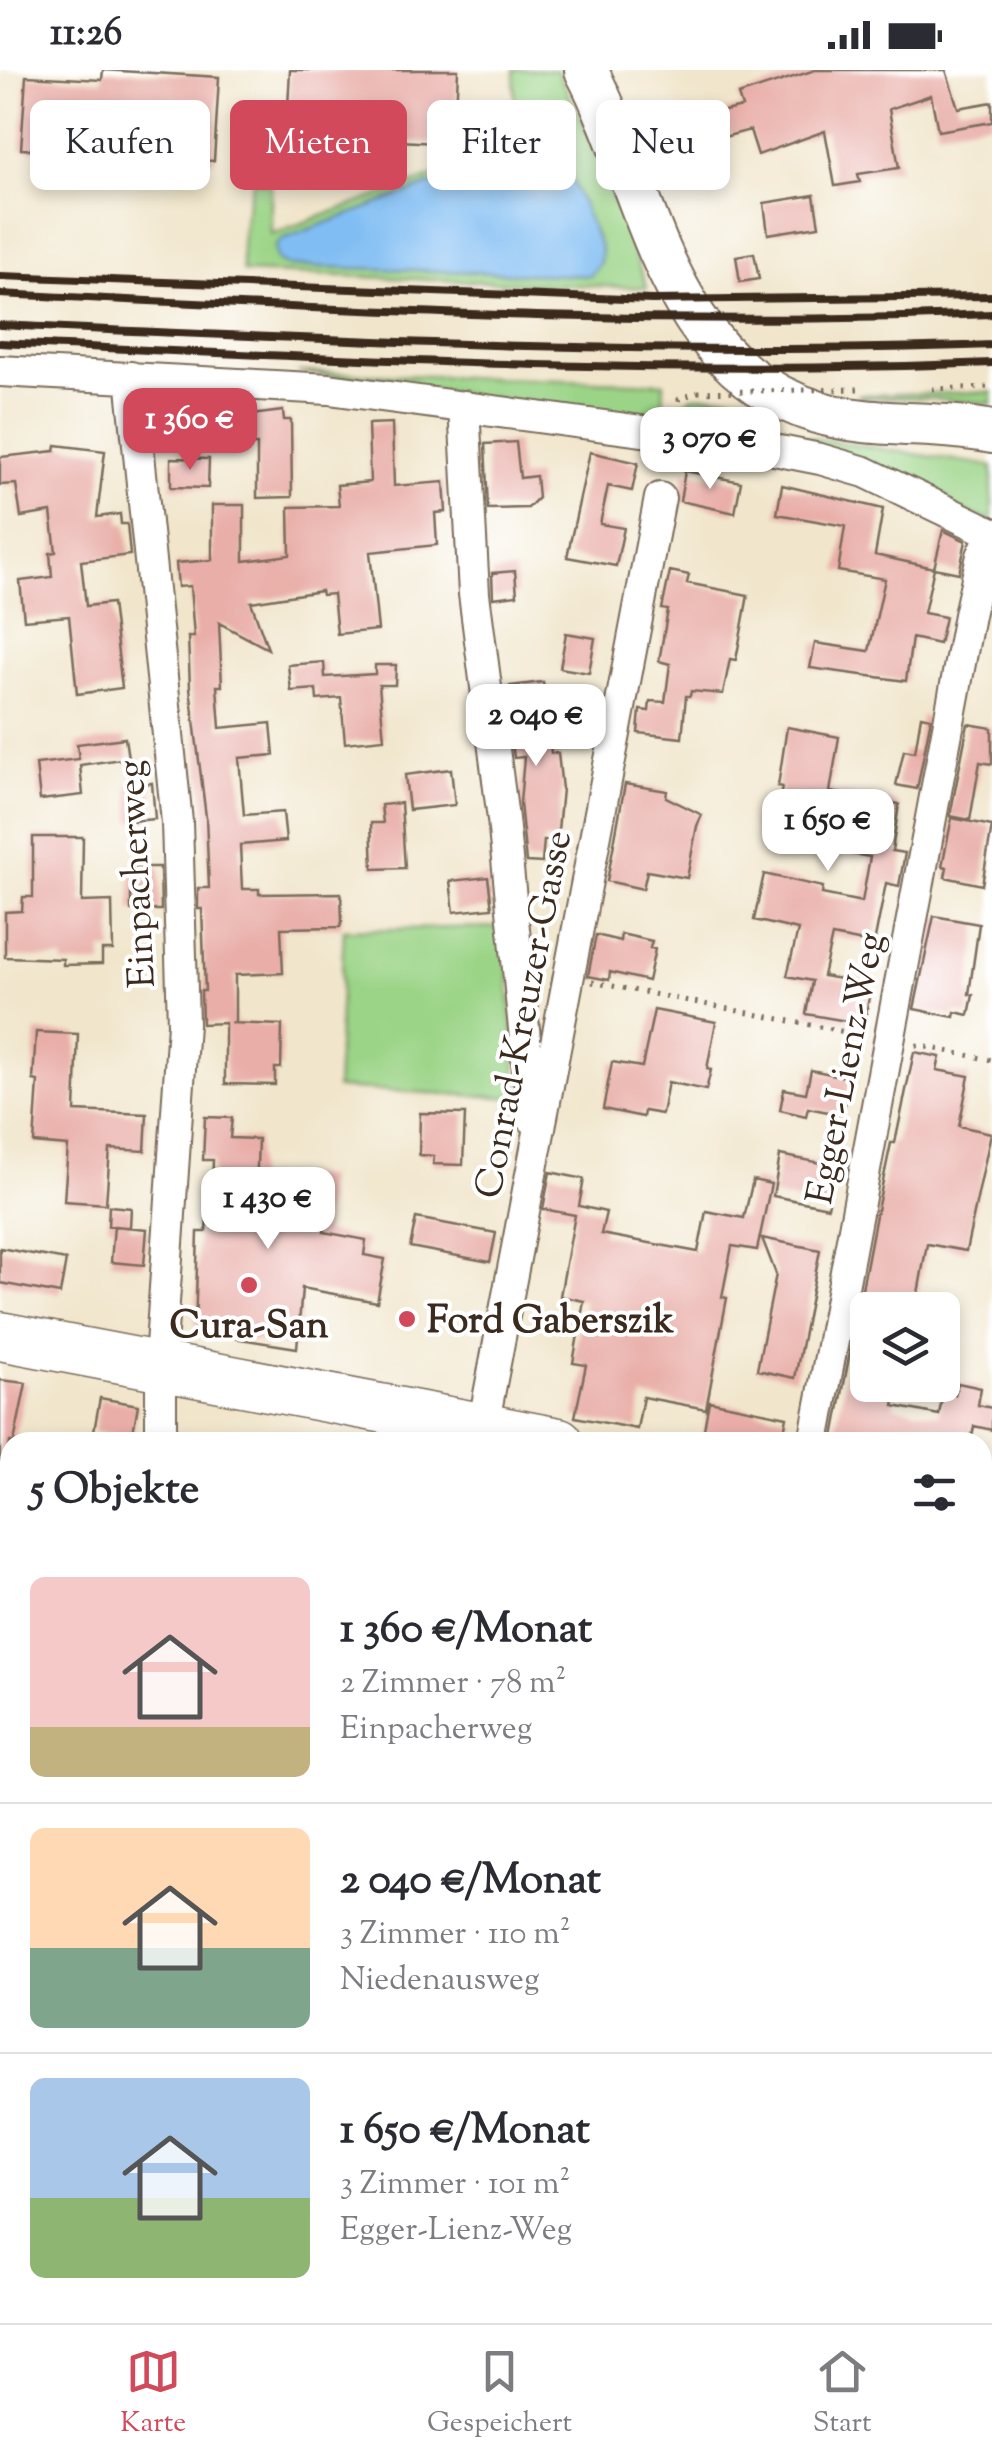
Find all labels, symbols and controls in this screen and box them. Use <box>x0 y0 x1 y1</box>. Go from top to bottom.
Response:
text: 11:26 <box>50 8 122 62</box>
chip: Kaufen <box>30 100 210 190</box>
chip: Mieten <box>230 100 407 190</box>
chip: Filter <box>427 100 576 190</box>
chip: Neu <box>596 100 730 190</box>
pin: 1 360 € <box>98 388 282 473</box>
text: 1 360 € <box>145 397 235 443</box>
pin: 3 070 € <box>618 407 802 492</box>
text: 3 070 € <box>662 416 758 462</box>
pin: 2 040 € <box>444 684 628 769</box>
text: 2 040 € <box>488 693 584 739</box>
street label: Einpacherweg <box>106 758 172 989</box>
pin: 1 650 € <box>736 789 920 874</box>
text: 1 650 € <box>784 798 872 844</box>
street label: Conrad-Kreuzer-Gasse <box>464 826 588 1203</box>
street label: Egger-Lienz-Weg <box>795 928 901 1209</box>
pin: 1 430 € <box>176 1167 360 1252</box>
text: 1 430 € <box>223 1176 313 1222</box>
marker: Cura-San <box>238 1274 260 1296</box>
map controls <box>850 1292 960 1402</box>
button: layers <box>850 1292 960 1402</box>
place label: Ford Gaberszik <box>427 1296 674 1350</box>
place label: Cura-San <box>170 1301 329 1355</box>
marker: Ford Gaberszik <box>396 1308 418 1330</box>
text: 5 Objekte <box>30 1462 199 1522</box>
icon: filters <box>907 1465 962 1520</box>
text: 1 360 €/Monat <box>340 1601 592 1661</box>
icon: home <box>110 1617 230 1737</box>
text: 2 Zimmer · 78 m² <box>340 1661 566 1707</box>
text: Einpacherweg <box>340 1707 532 1753</box>
text: 2 040 €/Monat <box>340 1852 601 1912</box>
icon: home <box>110 1868 230 1988</box>
text: 3 Zimmer · 110 m² <box>340 1912 571 1958</box>
text: Niedenausweg <box>340 1958 540 2004</box>
text: 1 650 €/Monat <box>340 2102 590 2162</box>
icon: home <box>110 2118 230 2238</box>
text: 3 Zimmer · 101 m² <box>340 2162 570 2208</box>
text: Egger-Lienz-Weg <box>340 2208 572 2254</box>
tab: Karte <box>120 2344 186 2444</box>
tab: Gespeichert <box>427 2344 572 2444</box>
tab: Start <box>813 2344 872 2444</box>

